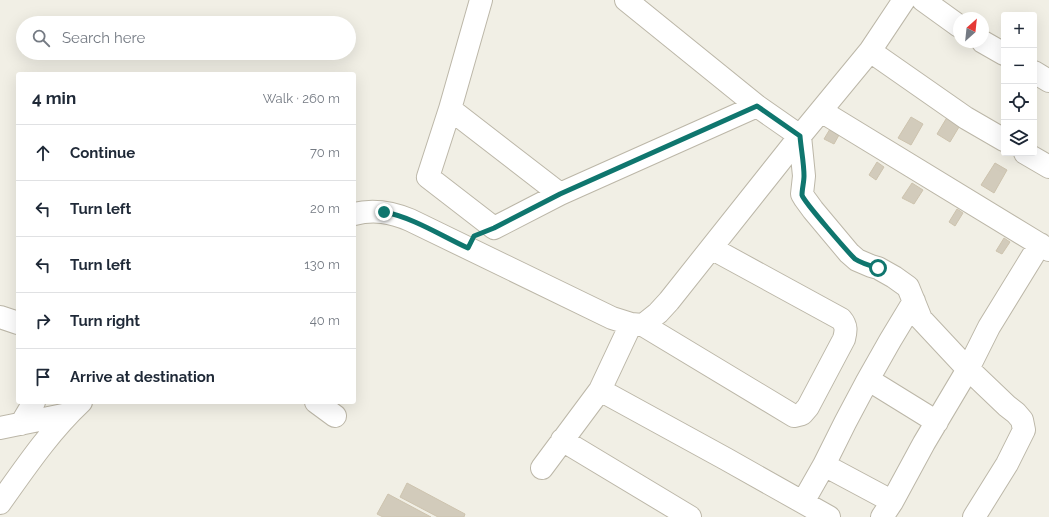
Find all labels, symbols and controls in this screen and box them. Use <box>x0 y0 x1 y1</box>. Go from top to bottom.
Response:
north arrow <box>953 12 989 48</box>
map controls <box>1001 12 1037 156</box>
button: + <box>1001 12 1037 48</box>
search box <box>16 16 356 60</box>
icon: search <box>30 27 52 49</box>
text: Search here <box>62 29 145 47</box>
button: − <box>1001 48 1037 84</box>
button: locate <box>1001 84 1037 120</box>
text: 4 min <box>32 88 76 108</box>
text: Walk · 260 m <box>263 91 340 106</box>
button: layers <box>1001 120 1037 156</box>
icon: ahead <box>32 142 54 164</box>
text: Continue <box>70 144 135 162</box>
text: 70 m <box>310 145 340 160</box>
icon: left <box>32 198 54 220</box>
text: Turn left <box>70 200 131 218</box>
text: 20 m <box>310 201 340 216</box>
route end <box>375 203 393 221</box>
icon: left <box>32 254 54 276</box>
text: Turn left <box>70 256 131 274</box>
text: 130 m <box>304 257 340 272</box>
route start <box>869 259 887 277</box>
icon: right <box>32 310 54 332</box>
text: Turn right <box>70 312 140 330</box>
text: 40 m <box>310 313 340 328</box>
icon: arrive <box>32 366 54 388</box>
text: Arrive at destination <box>70 368 215 386</box>

